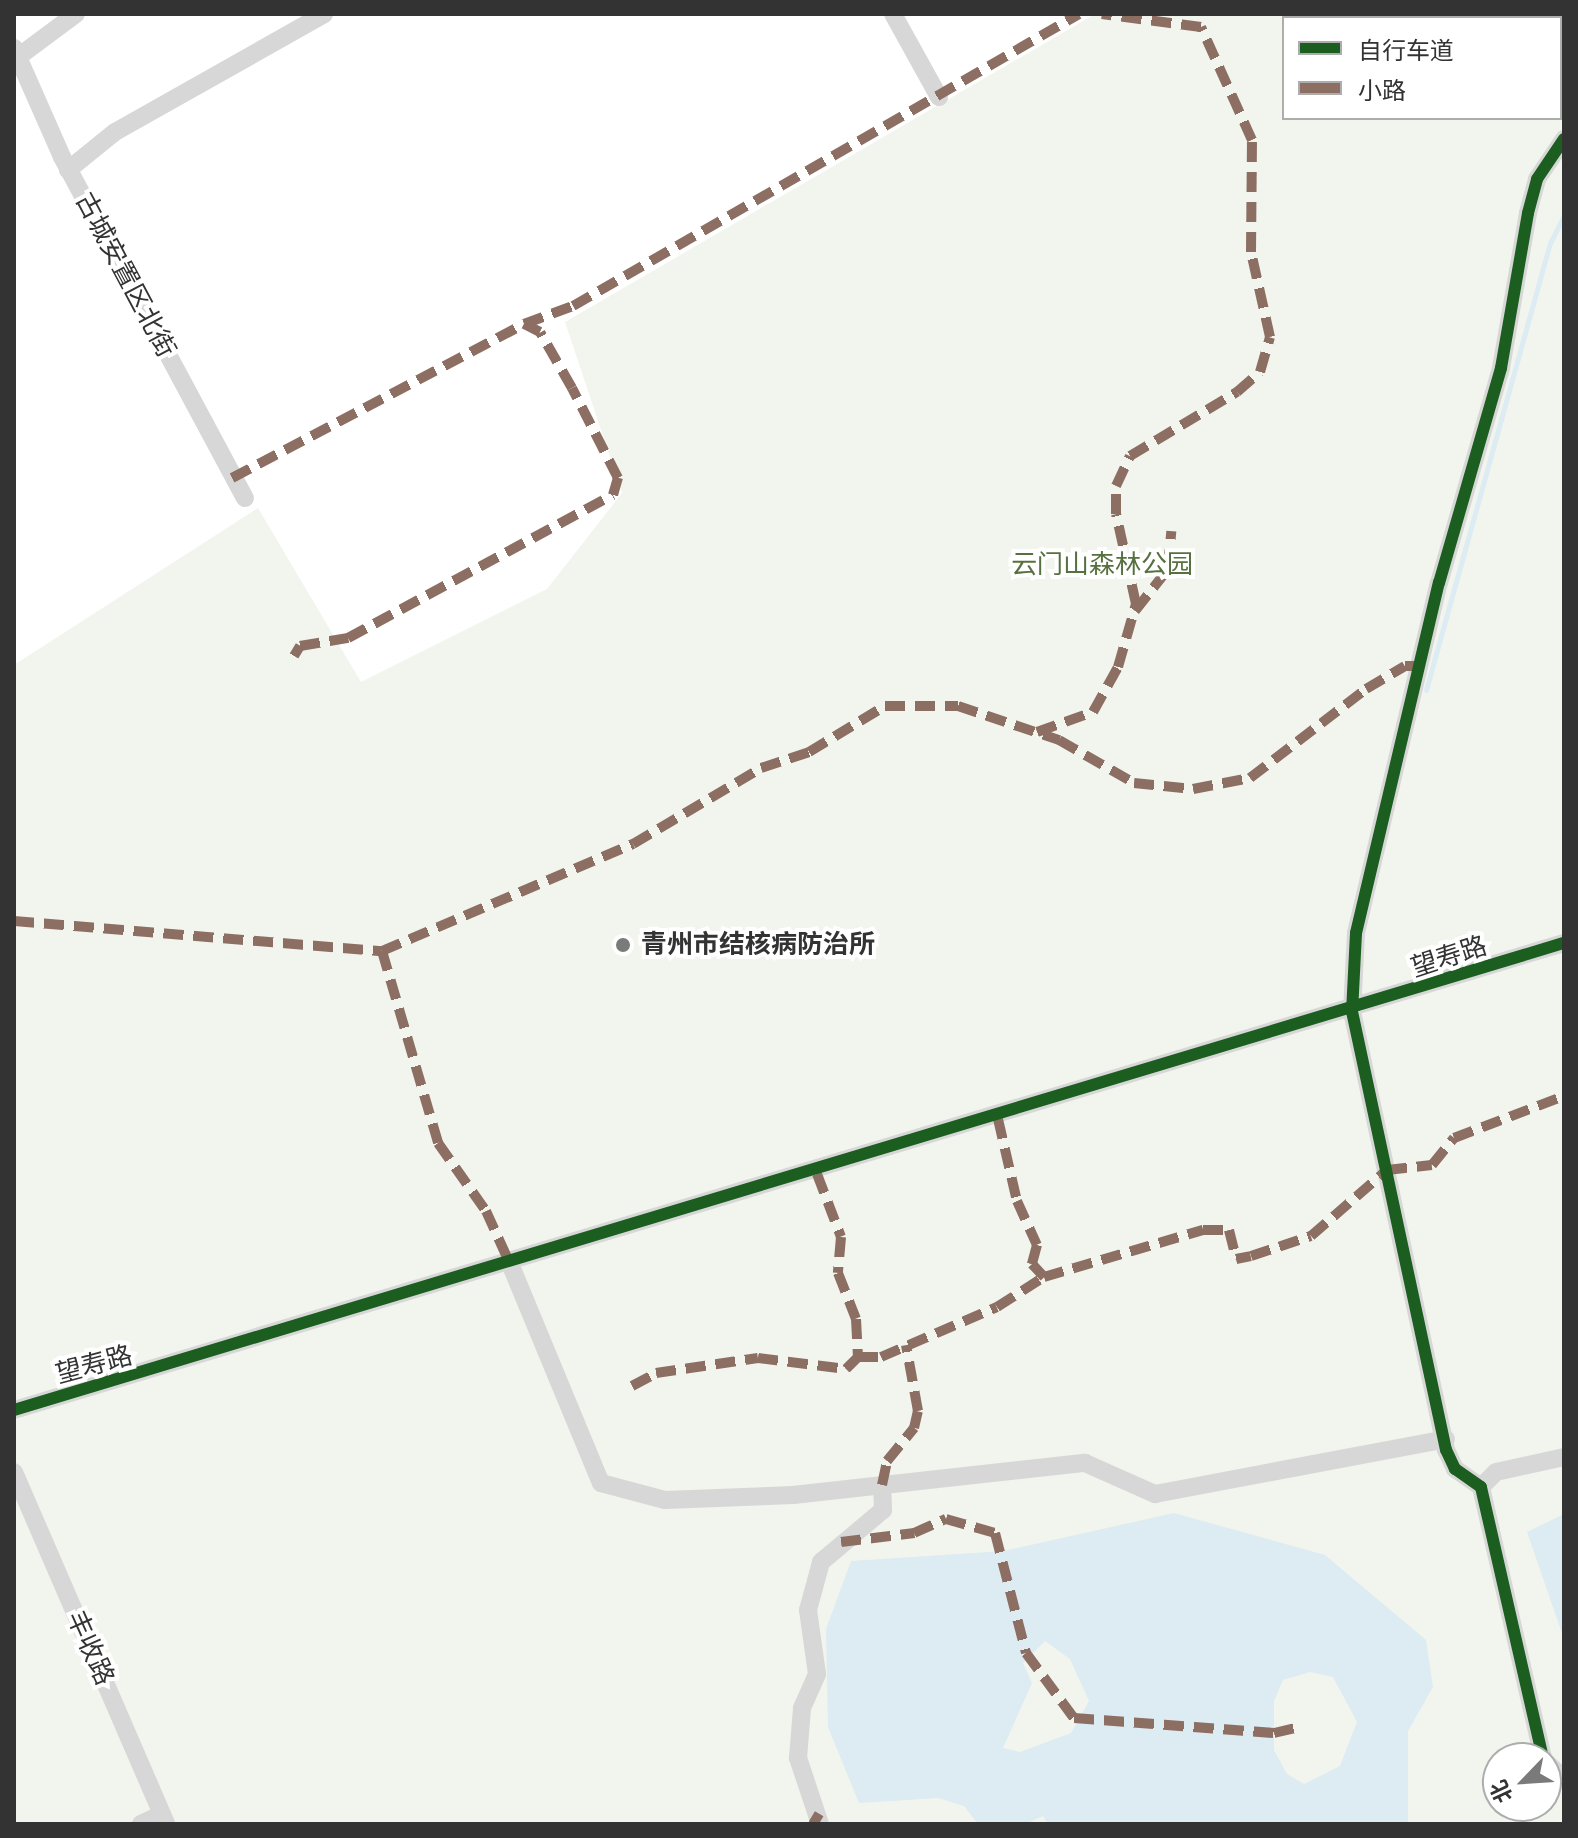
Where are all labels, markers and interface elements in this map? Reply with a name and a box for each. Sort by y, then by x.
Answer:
legend [1282,16,1562,120]
text: 自行车道 [1358,37,1454,64]
text: 小路 [1358,77,1406,104]
street label: 古城安置区北街 [69,187,181,363]
park label: 云门山森林公园 [1011,549,1193,581]
place label: 青州市结核病防治所 [641,929,875,961]
street label: 望寿路 [1407,930,1491,984]
marker: 青州市结核病防治所 [612,934,634,956]
street label: 望寿路 [52,1340,136,1390]
street label: 丰收路 [60,1606,120,1690]
north arrow [1482,1742,1562,1822]
text: 北 [1486,1776,1518,1807]

